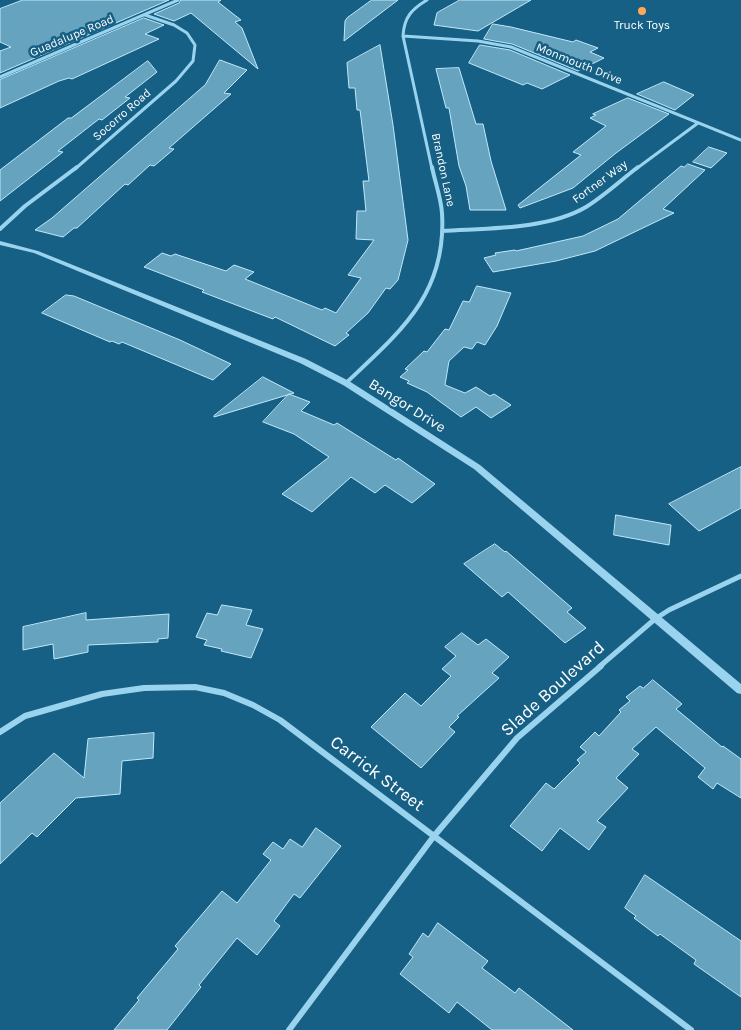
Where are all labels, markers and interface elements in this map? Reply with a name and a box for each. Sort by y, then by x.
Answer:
marker: Truck Toys [636,5,648,17]
street label: Guadalupe Road [28,12,116,60]
place label: Truck Toys [614,19,670,33]
street label: Monmouth Drive [534,40,624,88]
street label: Socorro Road [90,86,154,144]
street label: Brandon Lane [428,132,458,208]
street label: Fortner Way [570,157,630,207]
street label: Bangor Drive [365,375,449,437]
street label: Slade Boulevard [497,637,609,741]
street label: Carrick Street [326,732,428,816]

